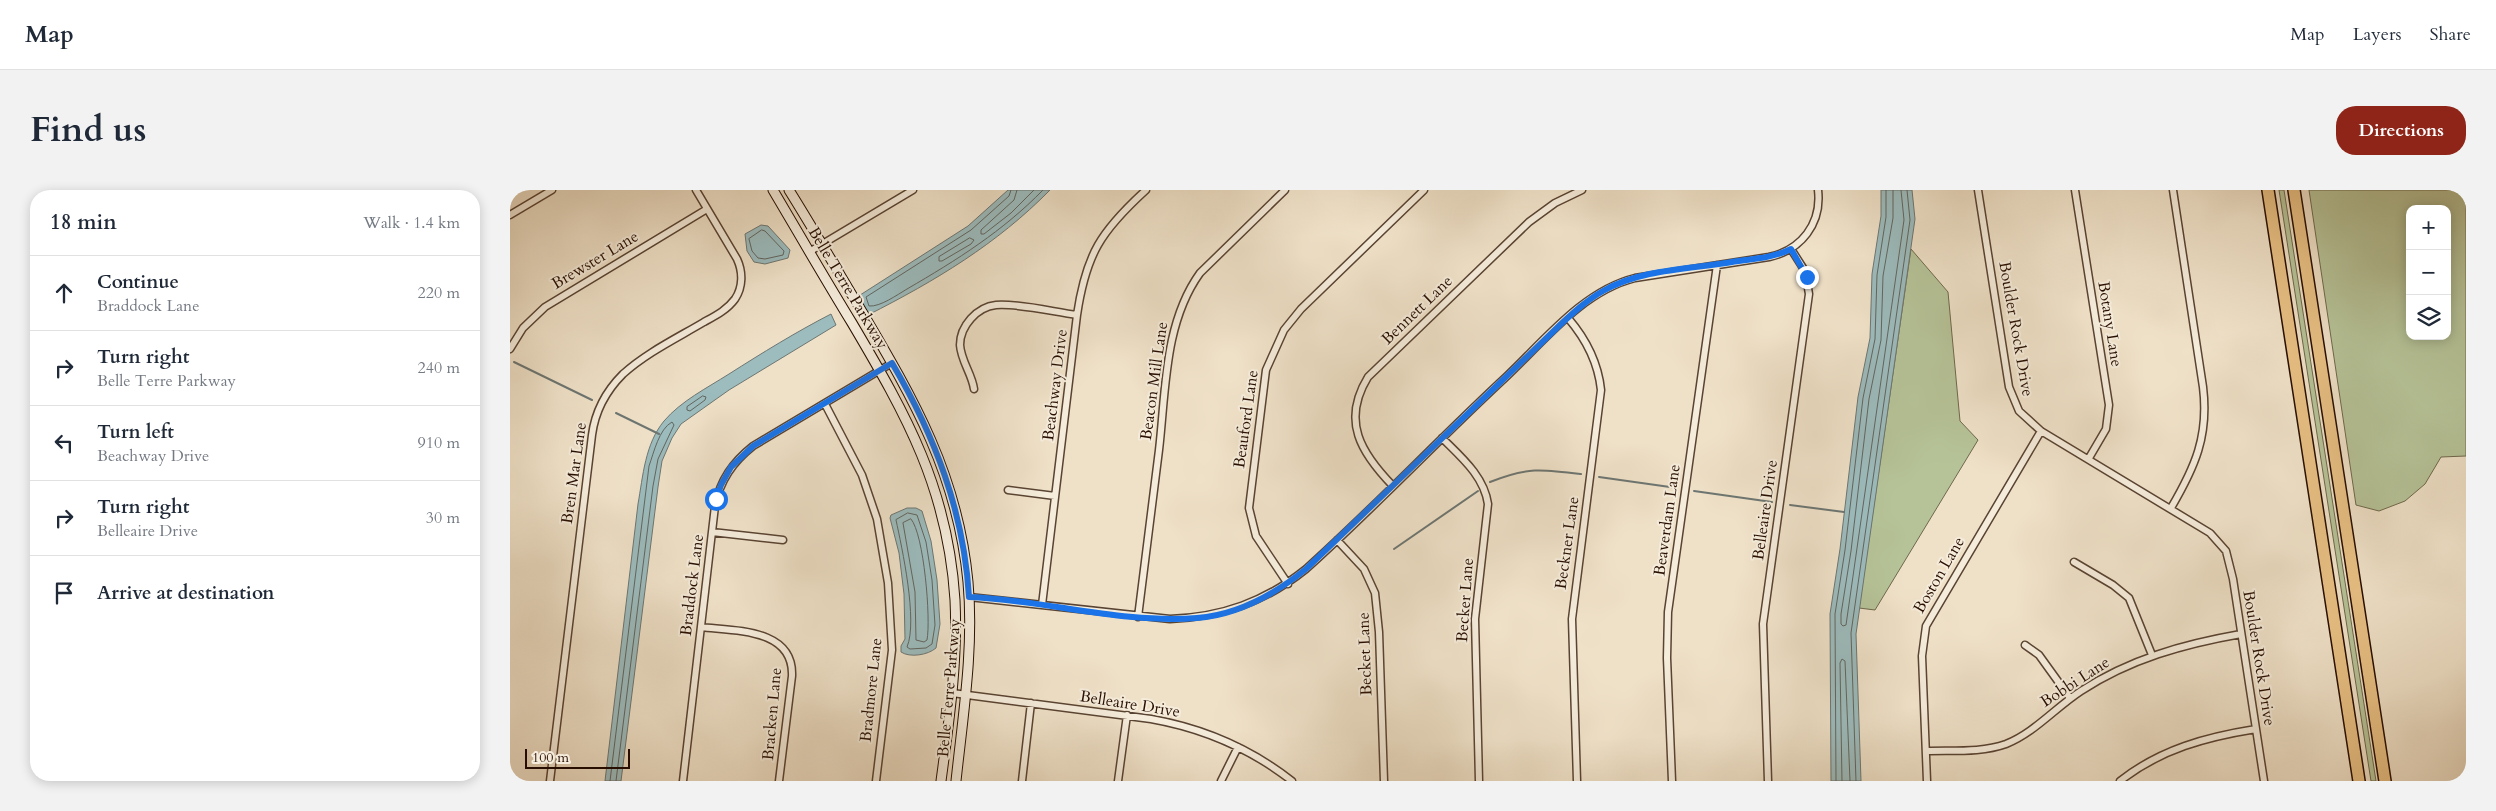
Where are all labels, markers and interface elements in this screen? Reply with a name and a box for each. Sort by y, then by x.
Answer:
text: Map [25,18,74,51]
text: Map [2290,22,2325,47]
text: Layers [2353,22,2402,47]
text: Share [2430,22,2471,47]
text: Find us [30,106,146,154]
button: Directions [2336,106,2466,155]
map controls [2406,205,2451,340]
button: + [2406,205,2451,250]
text: 18 min [50,208,117,237]
text: Walk · 1.4 km [363,212,460,234]
street label: Belle Terre Parkway [803,223,894,354]
street label: Brewster Lane [548,225,642,295]
button: − [2406,250,2451,295]
street label: Boulder Rock Drive [1993,260,2039,398]
route end [1796,266,1819,289]
text: Continue [97,269,179,295]
street label: Bennett Lane [1377,270,1457,350]
icon: ahead [50,279,78,307]
street label: Botany Lane [2092,280,2128,368]
text: 220 m [418,282,460,304]
text: Braddock Lane [97,295,199,317]
button: layers [2406,295,2451,340]
street label: Beacon Mill Lane [1135,320,1173,442]
street label: Beachway Drive [1037,328,1073,442]
text: Turn right [97,344,189,370]
icon: right [50,354,78,382]
text: 240 m [418,357,460,379]
street label: Beauford Lane [1228,368,1264,470]
text: Belle Terre Parkway [97,370,236,392]
text: Turn left [97,419,174,445]
street label: Bren Mar Lane [556,421,592,525]
icon: left [50,429,78,457]
text: 910 m [418,432,460,454]
text: Beachway Drive [97,445,209,467]
street label: Belleaire Drive [1747,458,1783,562]
street label: Beaverdam Lane [1648,463,1686,577]
route start [705,488,728,511]
text: Turn right [97,494,189,520]
street label: Beckner Lane [1550,495,1584,591]
icon: right [50,504,78,532]
text: 30 m [426,507,460,529]
text: Belleaire Drive [97,520,198,542]
street label: Braddock Lane [675,533,709,637]
street label: Boston Lane [1908,533,1970,617]
street label: Becker Lane [1451,557,1479,643]
icon: arrive [50,579,78,607]
text: Arrive at destination [97,580,274,606]
street label: Boulder Rock Drive [2237,589,2281,727]
street label: Becket Lane [1353,612,1377,696]
street label: Belle Terre Parkway [932,617,966,758]
street label: Bradmore Lane [855,637,887,743]
street label: Bobbi Lane [2036,651,2114,713]
street label: Bracken Lane [757,667,787,761]
street label: Belleaire Drive [1078,685,1182,723]
scale bar [525,746,630,769]
text: 100 m [532,748,569,767]

